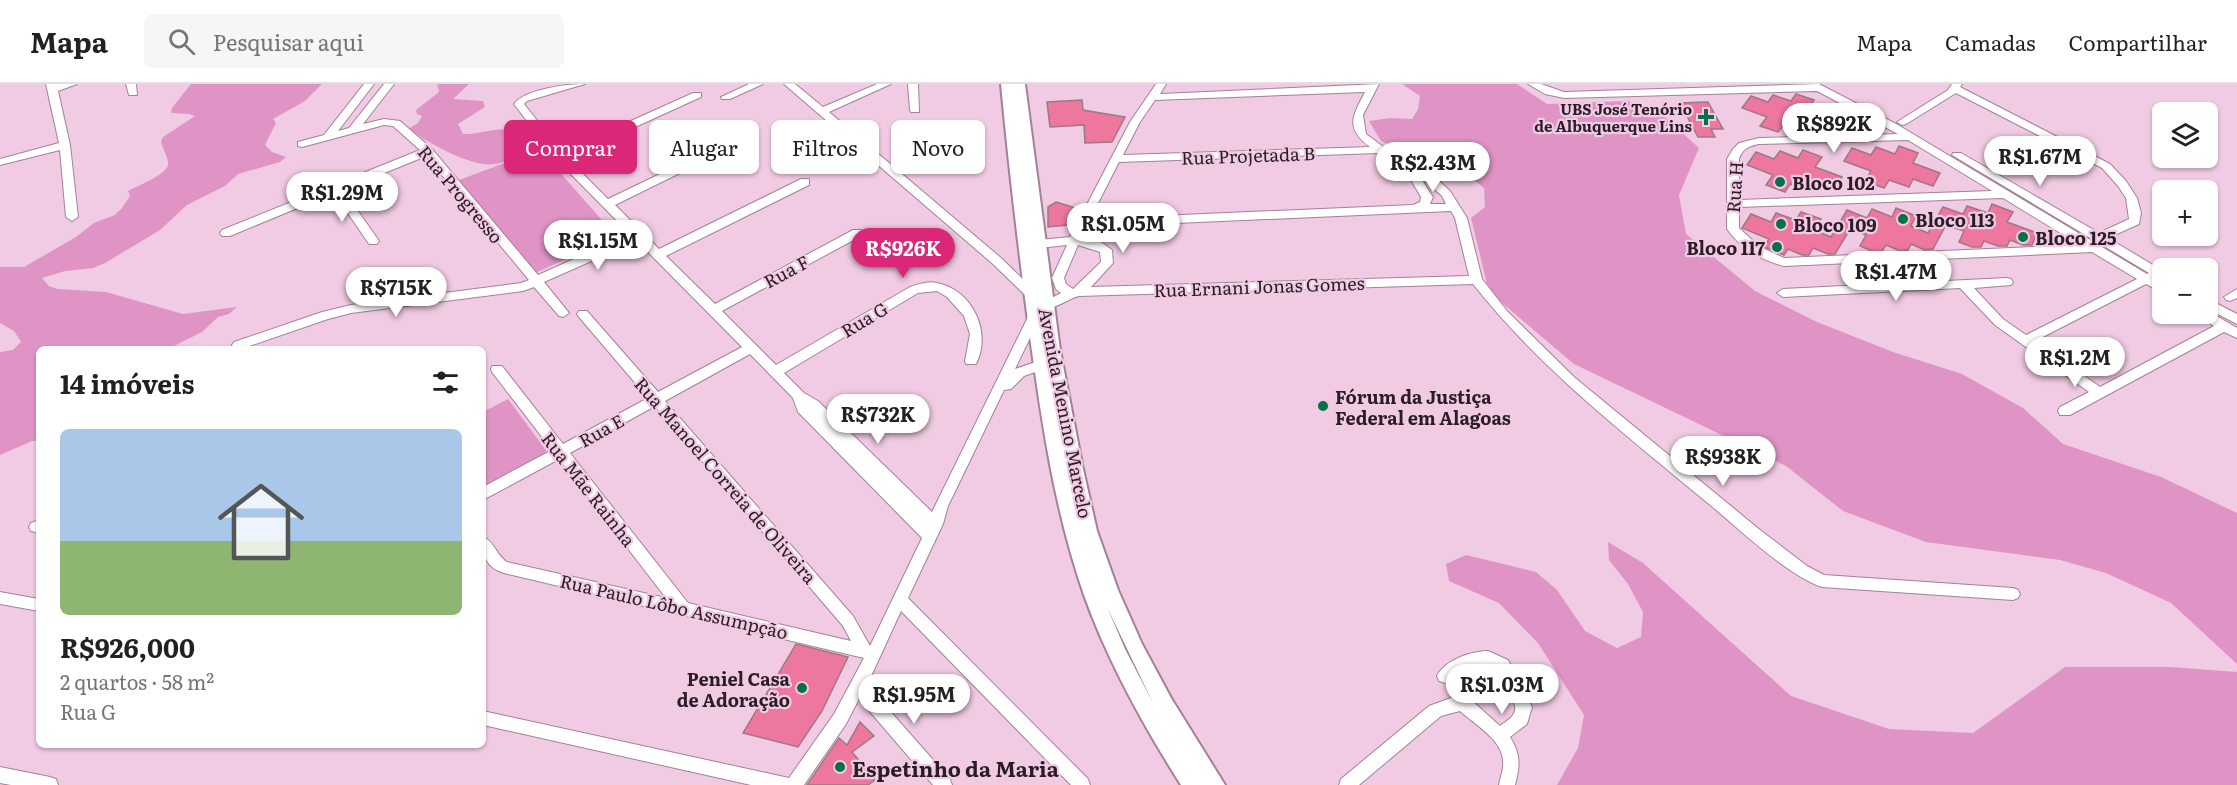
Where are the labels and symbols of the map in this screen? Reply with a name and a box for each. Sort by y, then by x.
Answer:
place label: UBS José Tenório de Albuquerque Lins [1534,97,1693,137]
pin: R$892K [1785,103,1883,154]
marker: UBS José Tenório de Albuquerque Lins [1697,108,1715,126]
pin: R$1.67M [1985,136,2095,187]
street label: Rua Progresso [412,139,510,249]
street label: Rua Projetada B [1180,139,1316,171]
pin: R$2.43M [1378,142,1488,193]
street label: Rua H [1719,160,1749,214]
place label: Bloco 102 [1792,169,1875,196]
pin: R$1.29M [287,172,397,223]
marker: Bloco 102 [1773,175,1787,189]
pin: R$1.05M [1068,203,1178,254]
place label: Bloco 113 [1915,206,1995,233]
place label: Bloco 109 [1793,211,1877,238]
marker: Bloco 113 [1896,212,1910,226]
marker: Bloco 109 [1774,217,1788,231]
pin: R$1.15M [543,220,653,271]
place label: Bloco 125 [2035,224,2117,251]
pin: R$926K [854,228,952,279]
marker: Bloco 125 [2016,230,2030,244]
place label: Bloco 117 [1686,234,1765,261]
marker: Bloco 117 [1770,240,1784,254]
street label: Rua F [758,248,814,294]
pin: R$1.47M [1841,251,1951,302]
pin: R$715K [347,267,445,318]
street label: Rua Ernani Jonas Gomes [1153,269,1365,303]
street label: Rua G [835,294,893,344]
street label: Avenida Menino Marcelo [1032,305,1100,521]
pin: R$1.2M [2026,337,2124,388]
street label: Rua Manoel Correia de Oliveira [628,371,824,590]
place label: Fórum da Justiça Federal em Alagoas [1335,383,1511,431]
pin: R$732K [829,394,927,445]
marker: Fórum da Justiça Federal em Alagoas [1316,399,1330,413]
street label: Rua E [573,406,629,454]
street label: Rua Mãe Rainha [536,426,643,552]
pin: R$938K [1674,436,1772,487]
street label: Rua Paulo Lôbo Assumpção [557,567,791,645]
pin: R$1.03M [1447,664,1557,715]
place label: Peniel Casa de Adoração [677,665,791,713]
pin: R$1.95M [859,674,969,725]
marker: Peniel Casa de Adoração [795,681,809,695]
place label: Espetinho da Maria [852,752,1060,783]
marker: Espetinho da Maria [833,760,847,774]

